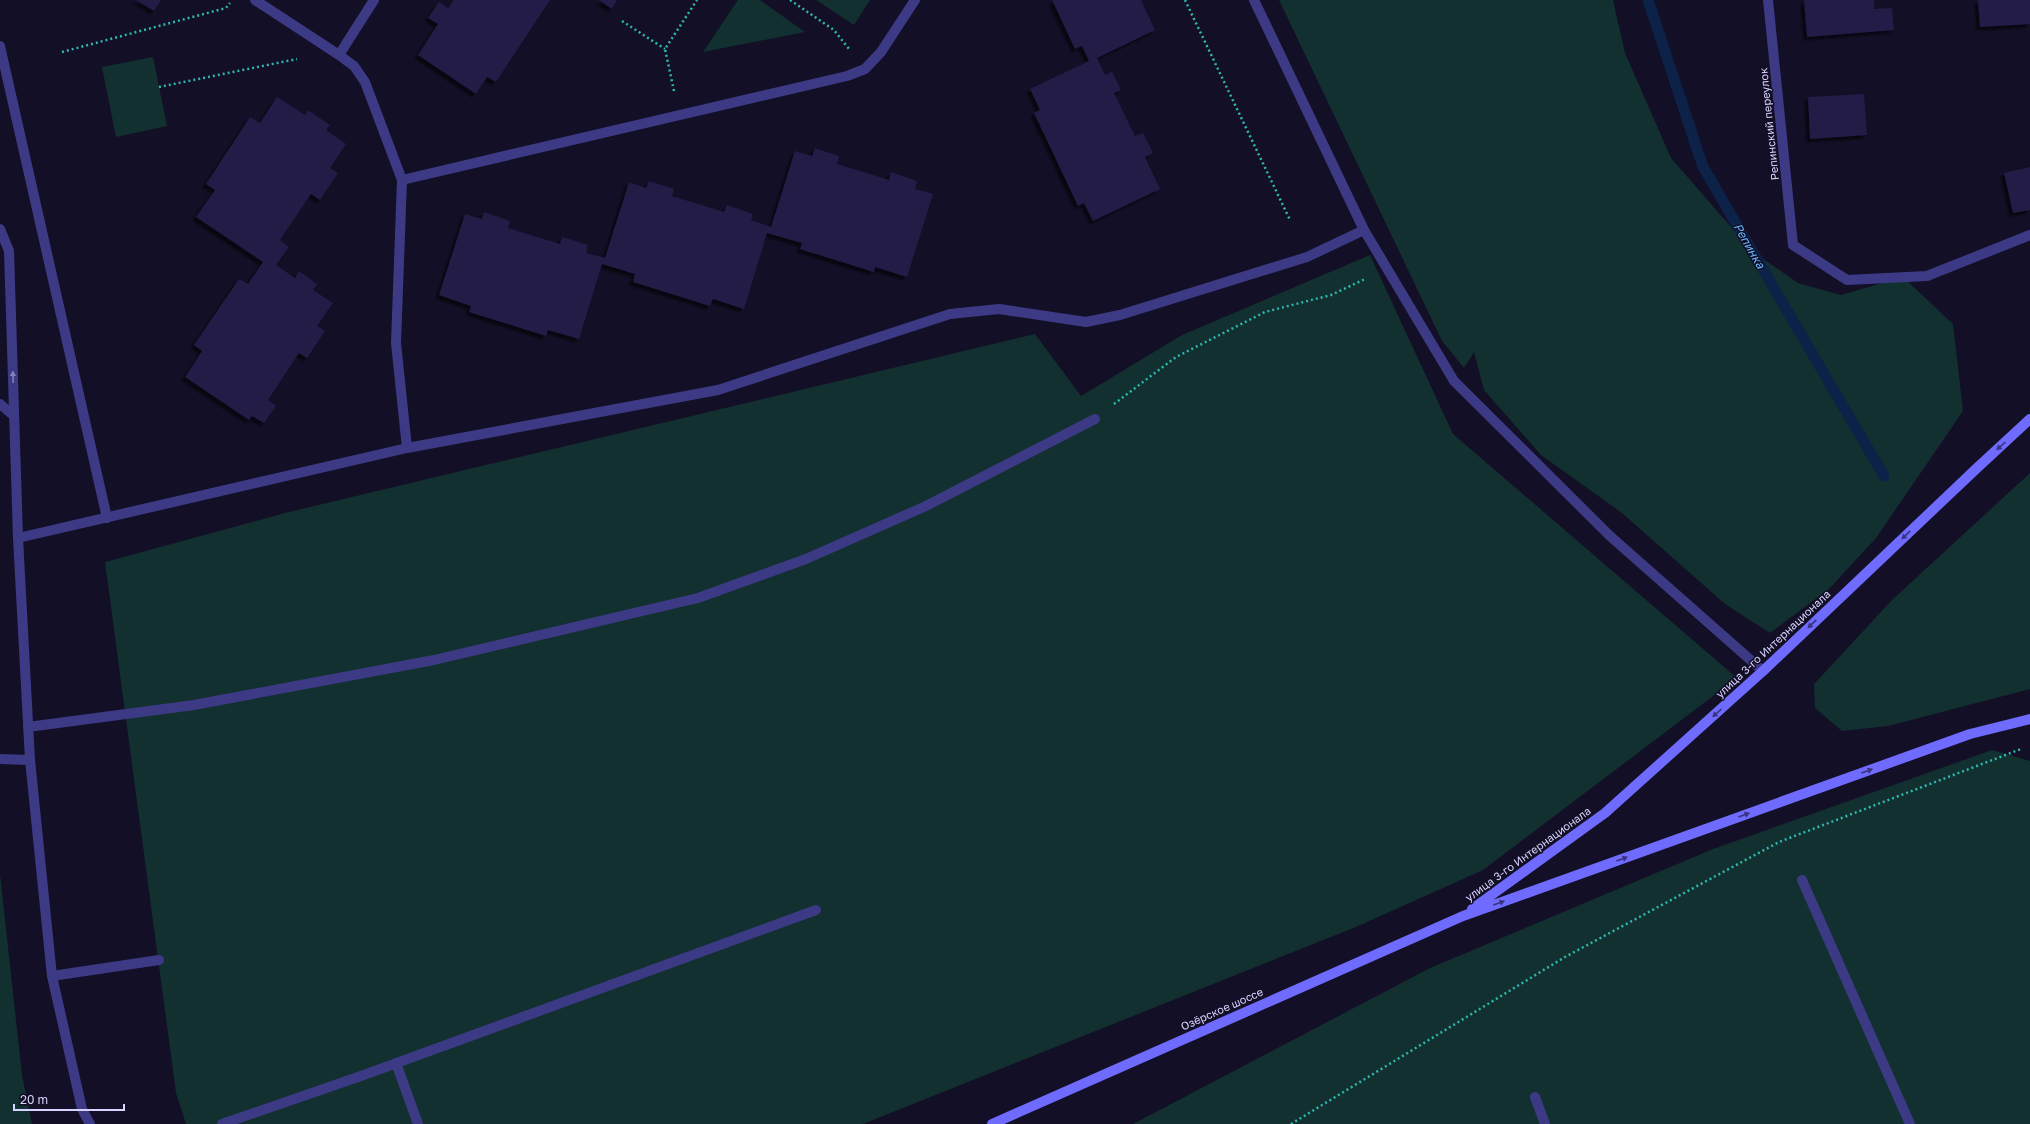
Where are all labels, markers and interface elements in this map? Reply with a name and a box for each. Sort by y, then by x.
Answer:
street label: Репинский переулок [1756,66,1781,181]
water label: Репинка [1730,220,1769,272]
one-way arrow [10,370,16,383]
one-way arrow [1996,441,2006,450]
one-way arrow [1901,530,1911,539]
street label: улица 3-го Интернационала [1713,587,1833,700]
one-way arrow [1807,620,1817,629]
one-way arrow [1712,708,1722,717]
one-way arrow [1861,768,1873,774]
street label: улица 3-го Интернационала [1462,804,1593,904]
one-way arrow [1739,812,1751,818]
one-way arrow [1616,856,1628,862]
one-way arrow [1494,899,1506,905]
street label: Озёрское шоссе [1179,985,1265,1033]
scale bar [14,1086,124,1112]
text: 20 m [20,1092,48,1107]

